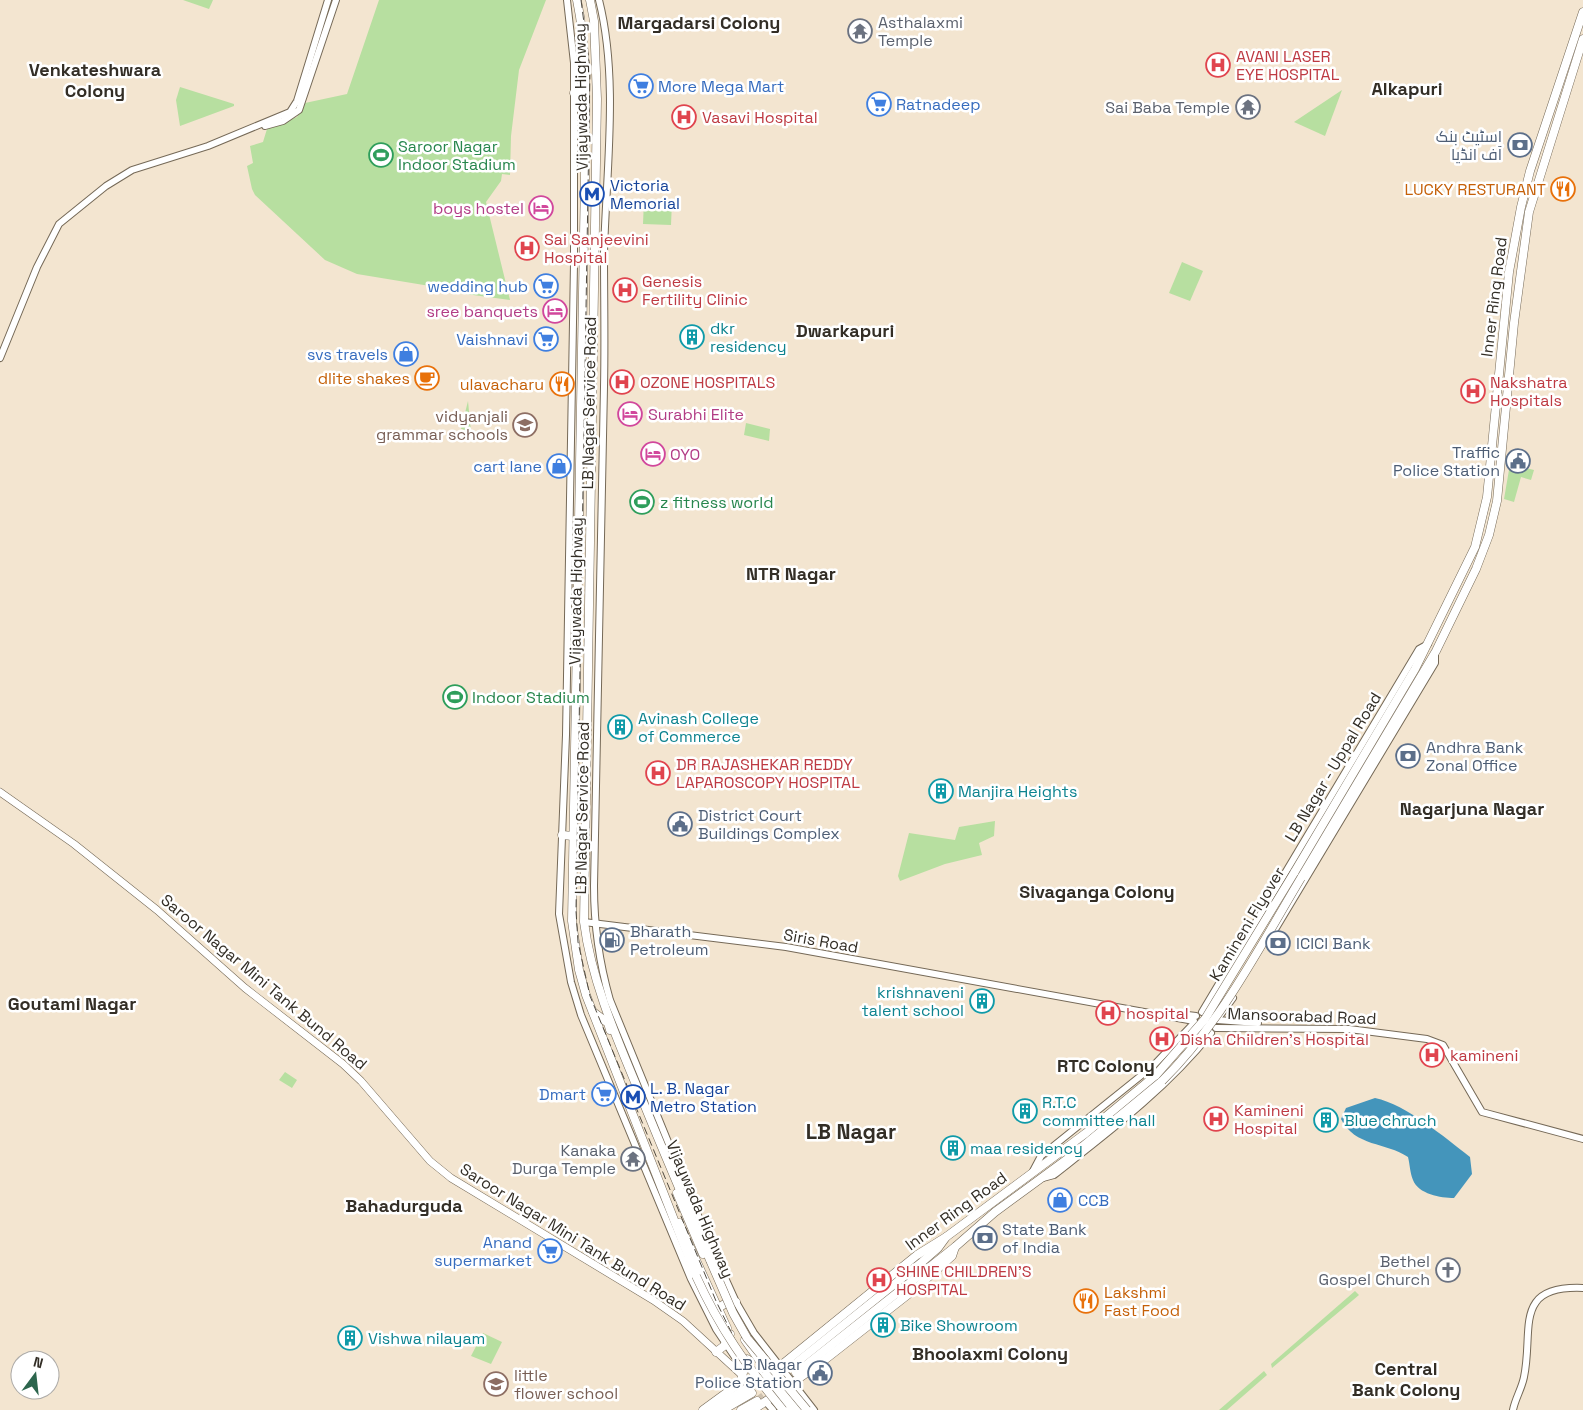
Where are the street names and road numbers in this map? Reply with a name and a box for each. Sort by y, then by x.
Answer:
street label: Vijaywada Highway [569,23,593,171]
street label: Inner Ring Road [1476,236,1512,358]
street label: LB Nagar Service Road [577,316,601,490]
street label: Vijaywada Highway [564,517,588,665]
street label: LB Nagar - Uppal Road [1280,688,1386,846]
street label: LB Nagar Service Road [570,721,594,895]
street label: Kamineni Flyover [1205,863,1289,985]
street label: Saroor Nagar Mini Tank Bund Road [157,890,371,1074]
street label: Siris Road [782,924,860,958]
street label: Mansoorabad Road [1227,1003,1377,1029]
street label: Vijaywada Highway [661,1137,739,1281]
street label: Saroor Nagar Mini Tank Bund Road [456,1158,690,1316]
street label: Inner Ring Road [901,1167,1011,1255]

